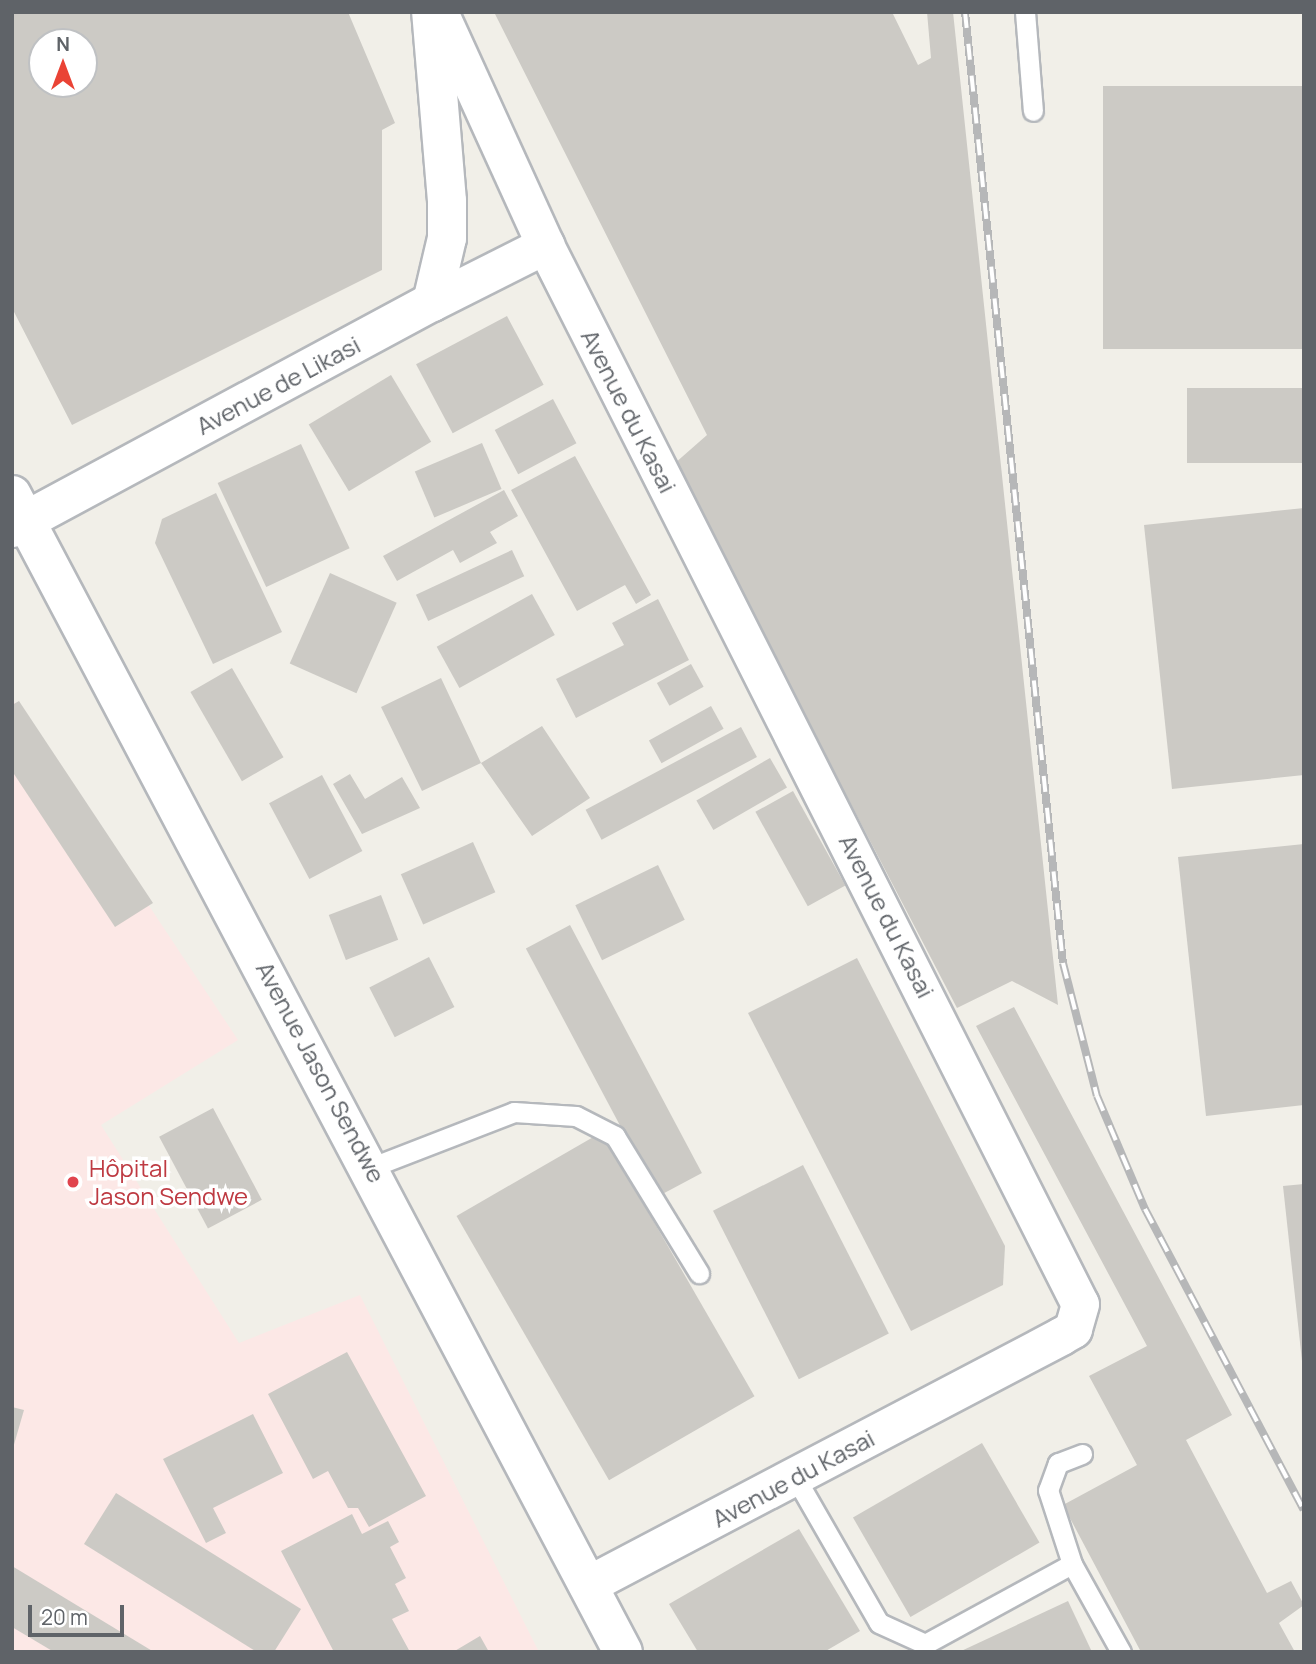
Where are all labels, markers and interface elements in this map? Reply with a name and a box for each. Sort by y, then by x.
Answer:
north arrow [28,28,98,98]
text: N [56,31,70,57]
street label: Avenue du Kasai [575,325,683,497]
street label: Avenue de Likasi [191,330,365,440]
street label: Avenue du Kasai [833,830,941,1002]
street label: Avenue Jason Sendwe [251,957,391,1187]
place label: Hôpital Jason Sendwe [89,1154,248,1210]
marker: Hôpital Jason Sendwe [63,1172,83,1192]
street label: Avenue du Kasai [707,1423,879,1533]
scale bar [32,1590,128,1634]
text: 20 m [41,1603,88,1631]

